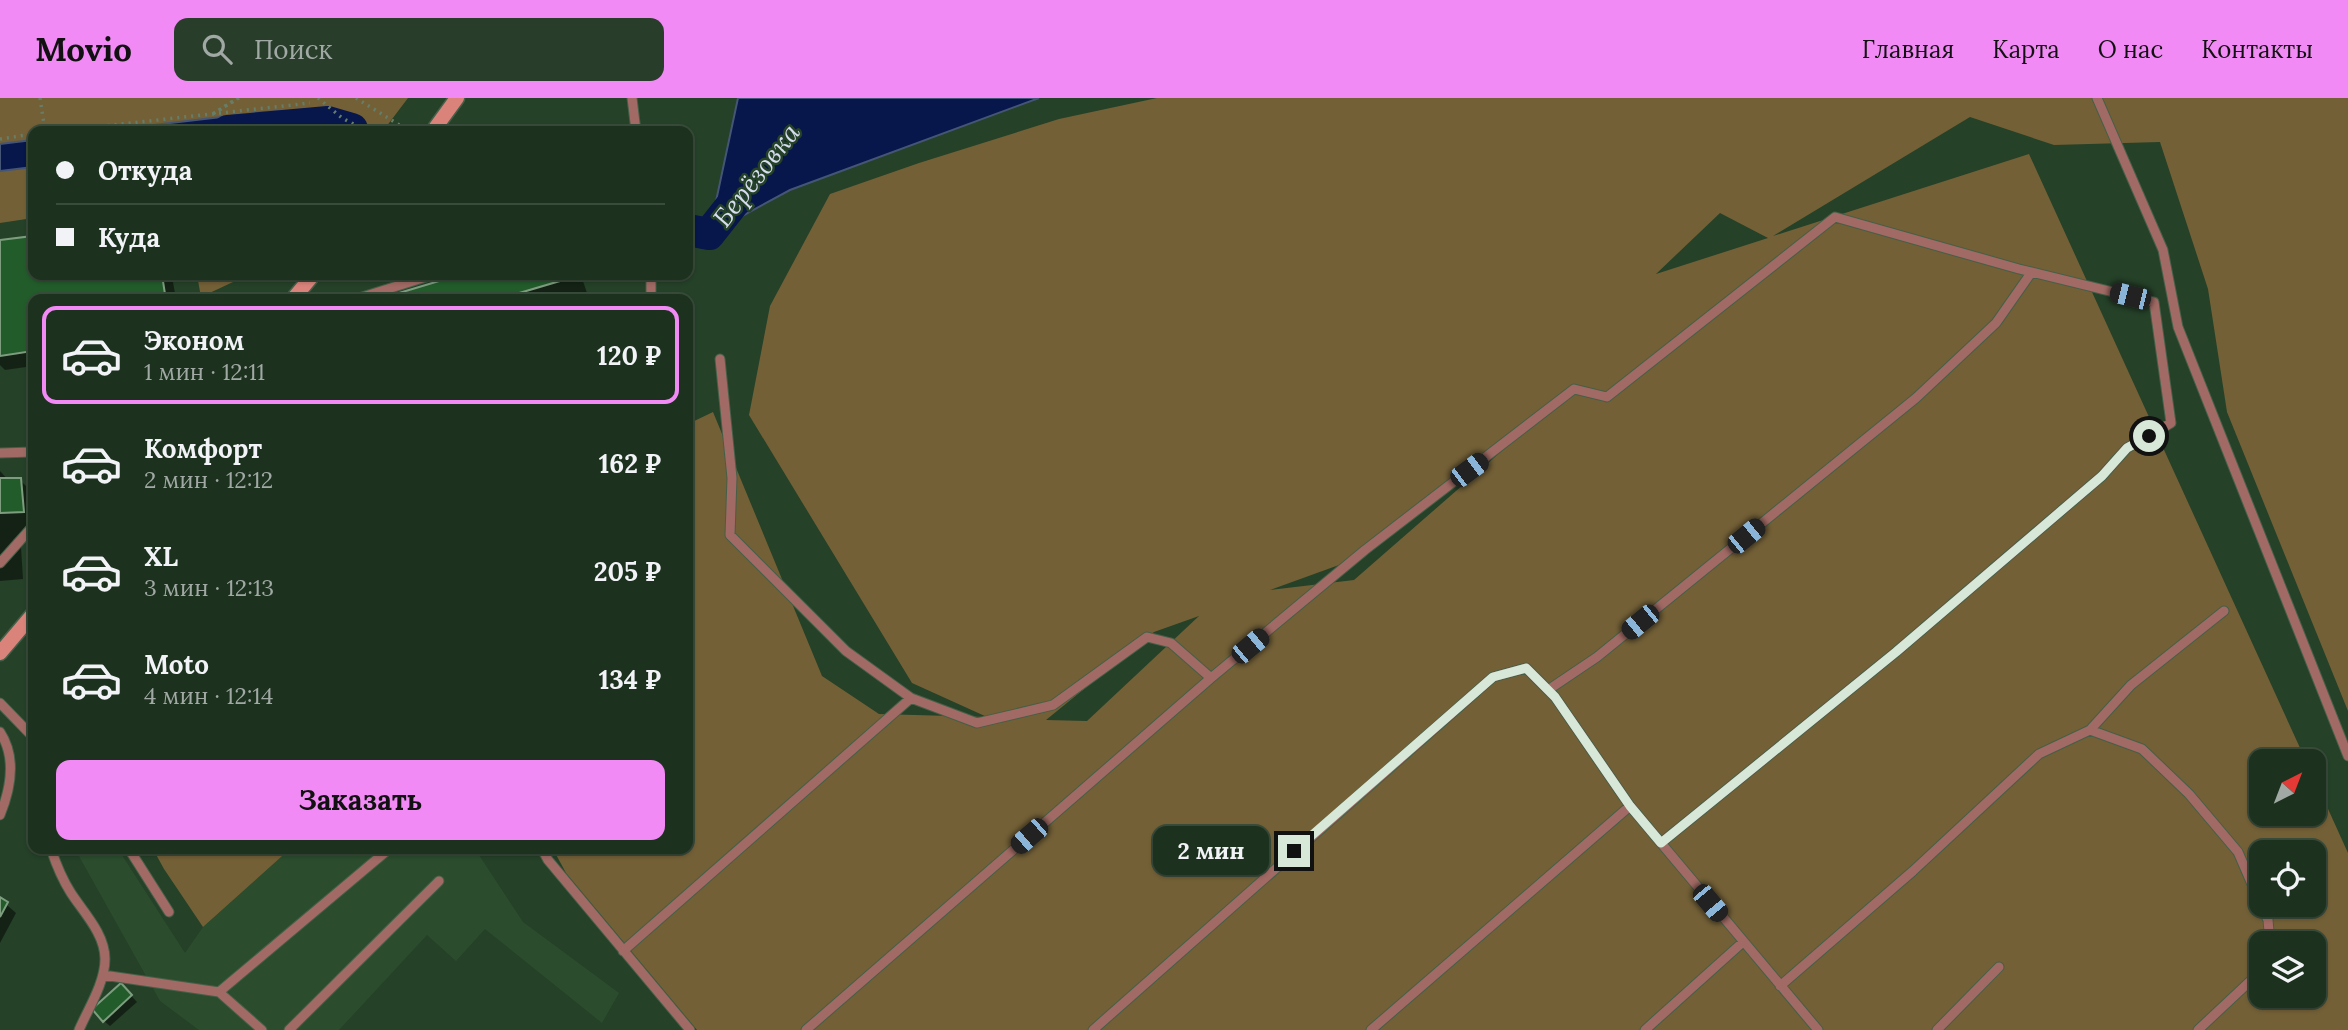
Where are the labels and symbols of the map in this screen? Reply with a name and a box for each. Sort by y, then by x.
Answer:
water label: Берёзовка [705,116,807,233]
car [2108,281,2153,311]
route start [2133,420,2165,452]
car [1446,449,1493,491]
car [1724,515,1769,557]
car [1618,601,1663,643]
car [1228,624,1273,668]
north arrow [2249,749,2326,826]
car [1007,814,1052,858]
callout: 2 мин [1154,826,1270,876]
route end [1278,835,1310,867]
car [1689,880,1732,926]

